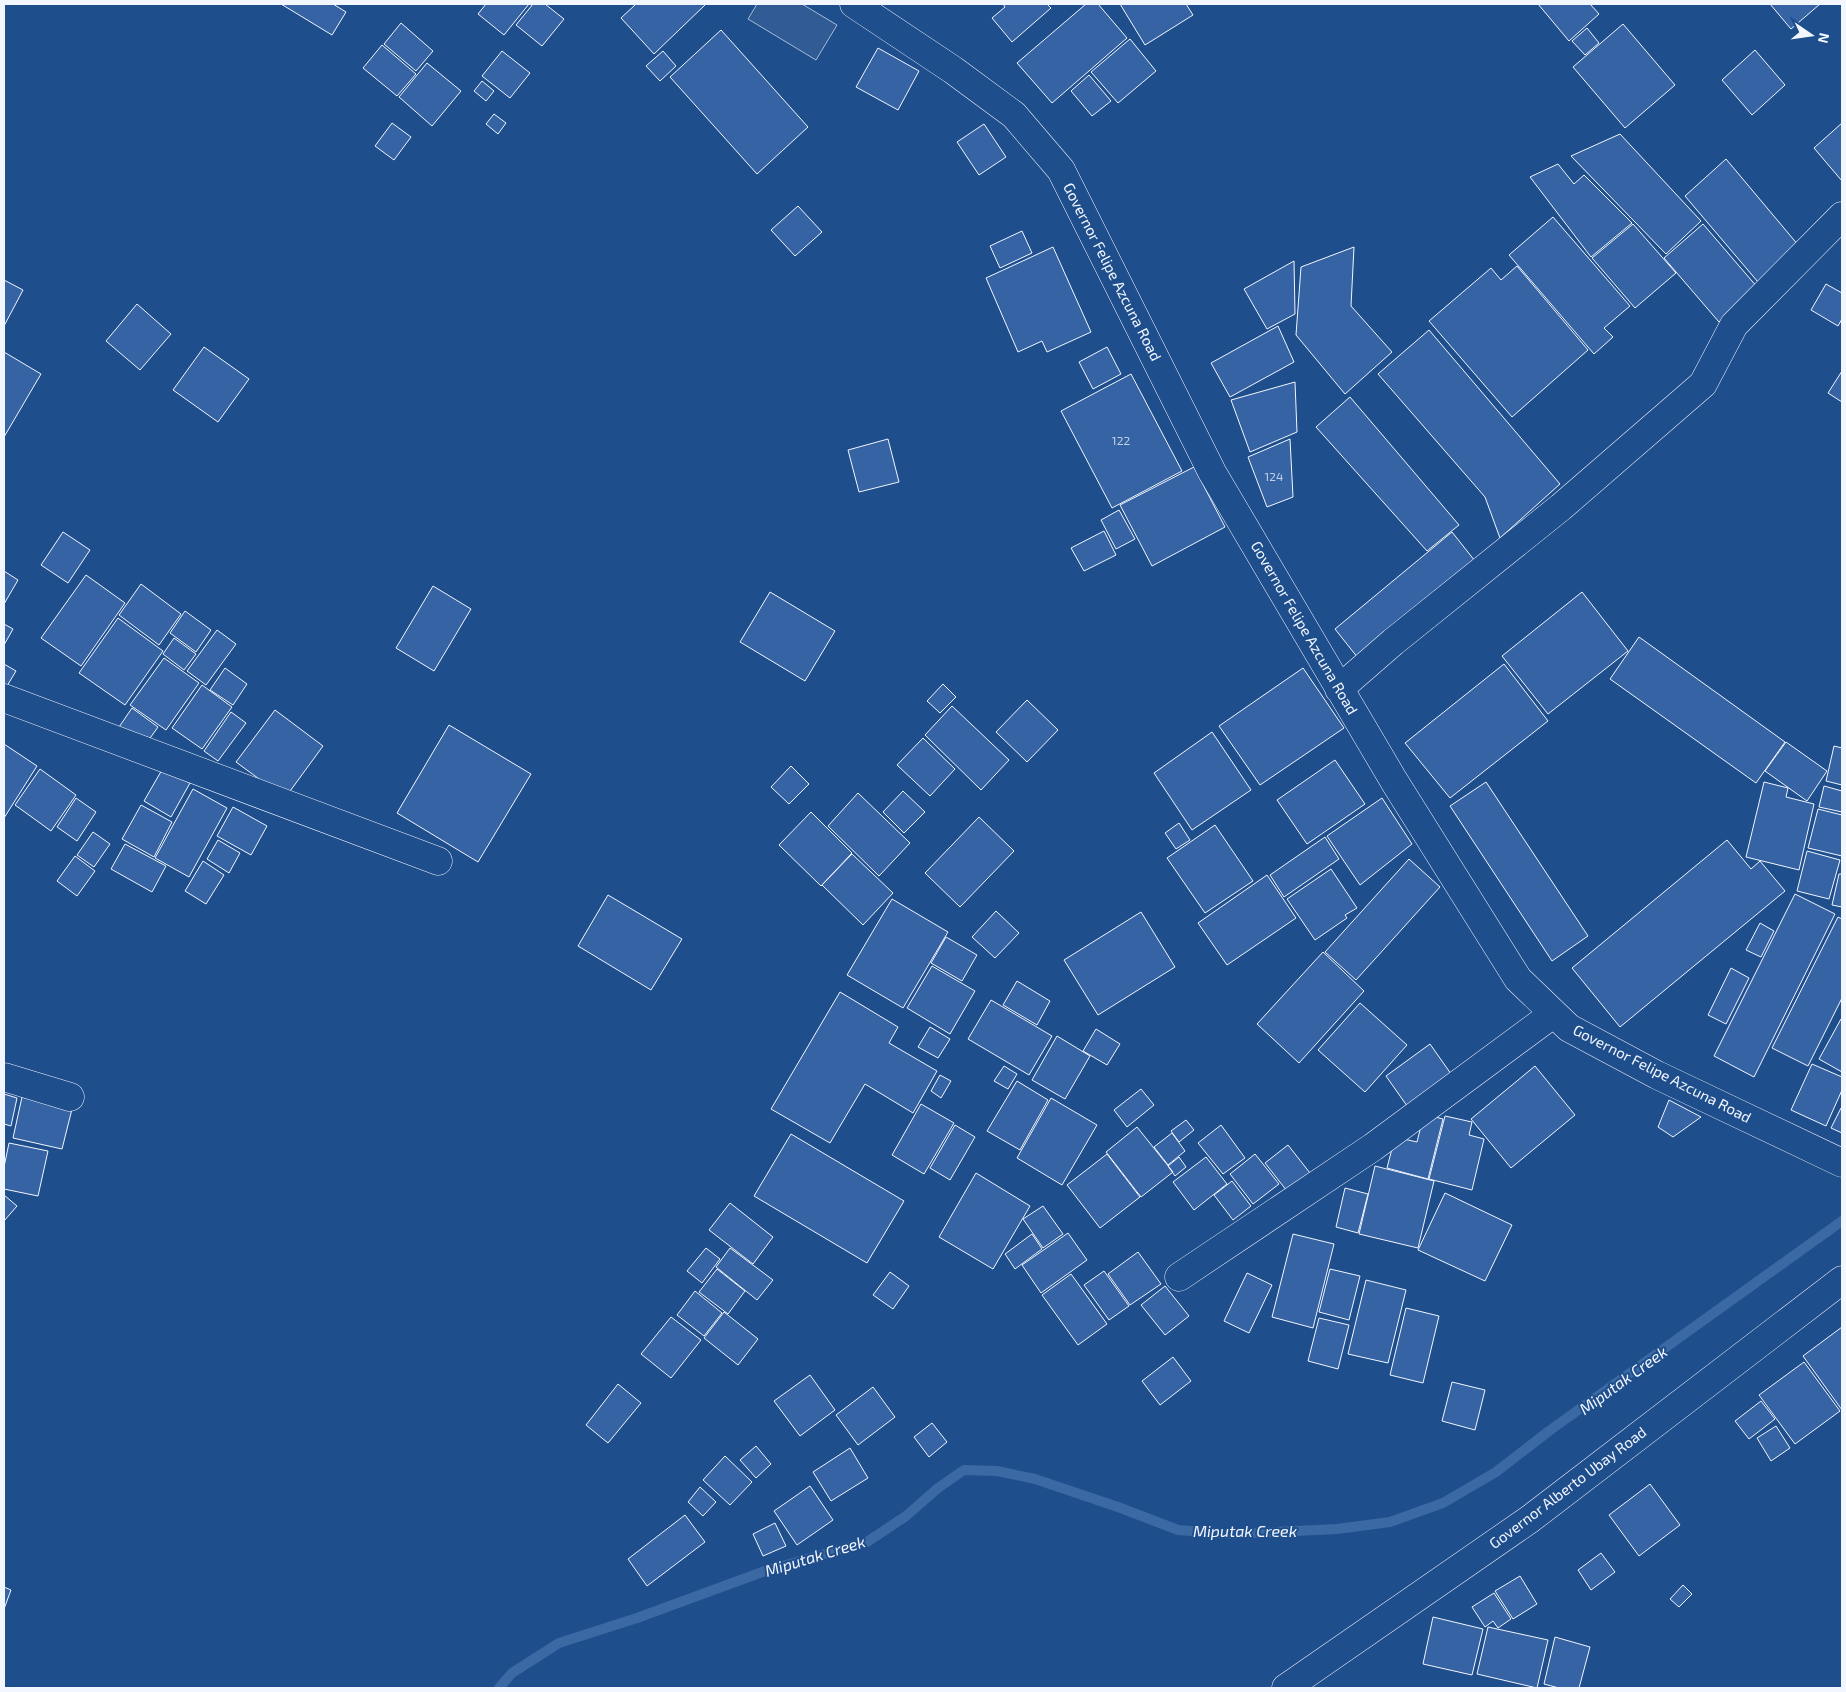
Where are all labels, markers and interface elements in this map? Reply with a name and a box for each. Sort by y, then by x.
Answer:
north arrow [1786,10,1836,60]
text: N [1815,31,1834,45]
street label: Governor Felipe Azcuna Road [1060,179,1166,364]
house number: 122 [1112,433,1130,447]
house number: 124 [1265,469,1283,483]
street label: Governor Felipe Azcuna Road [1248,537,1362,718]
street label: Governor Felipe Azcuna Road [1570,1020,1755,1126]
water label: Miputak Creek [1575,1341,1670,1418]
street label: Governor Alberto Ubay Road [1485,1422,1649,1552]
water label: Miputak Creek [1193,1521,1297,1540]
water label: Miputak Creek [762,1531,867,1580]

